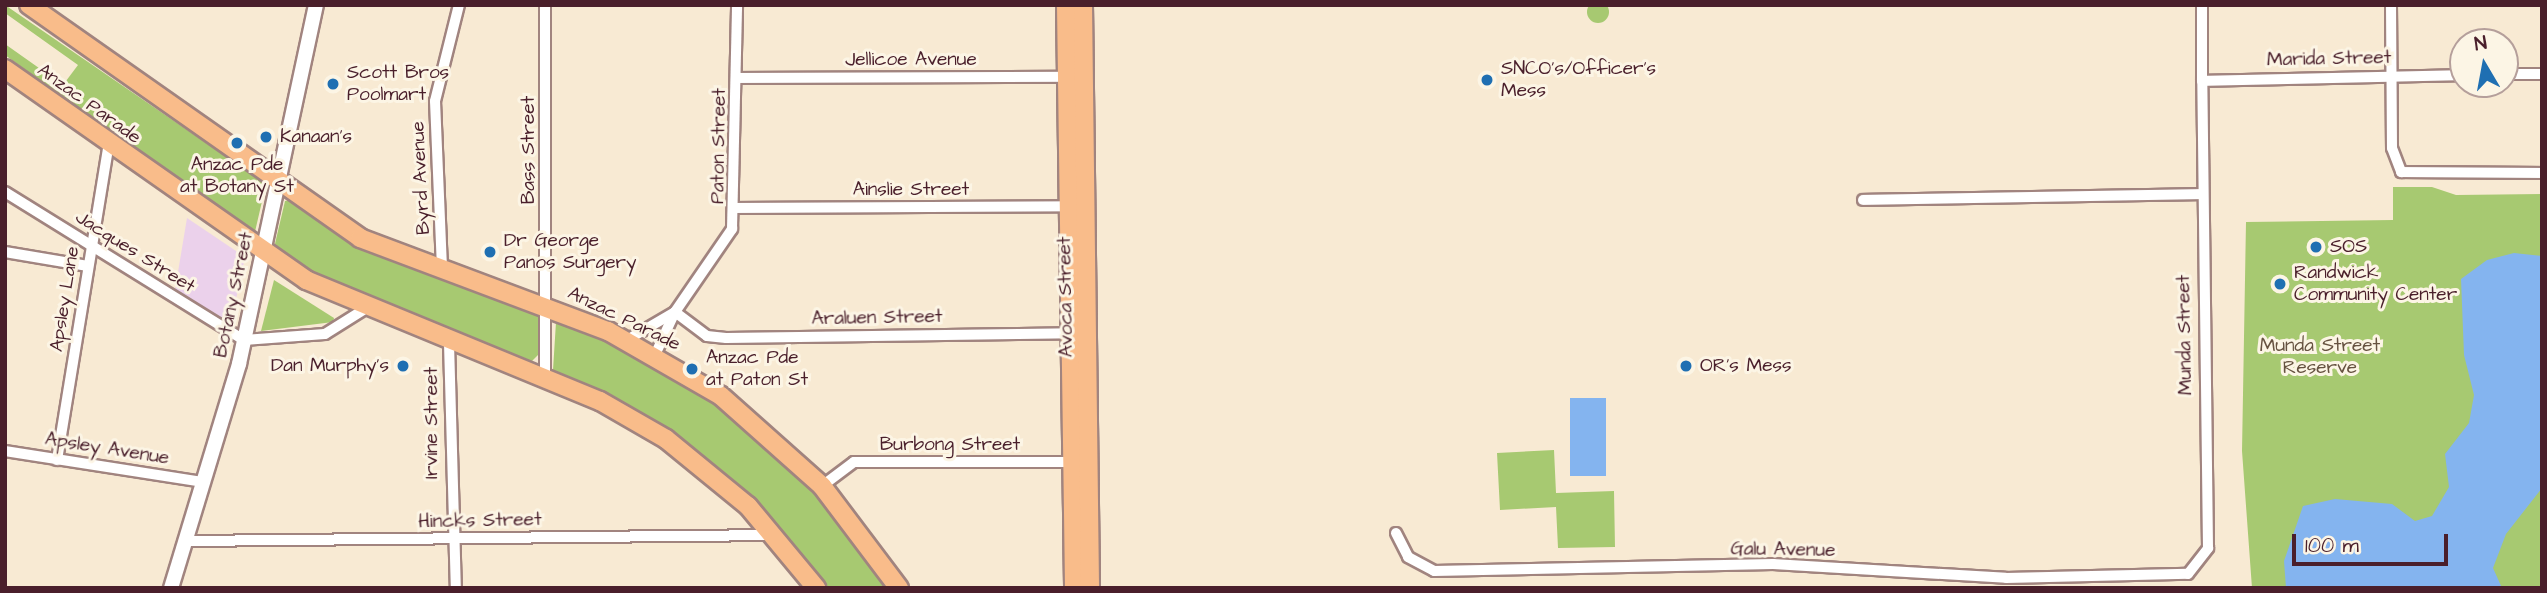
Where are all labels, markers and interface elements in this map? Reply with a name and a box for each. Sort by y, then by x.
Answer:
north arrow [2449,28,2519,98]
text: N [2472,29,2489,58]
street label: Marida Street [2267,47,2391,71]
street label: Jellicoe Avenue [845,49,977,71]
place label: SNCO's/Officer's Mess [1501,58,1656,102]
street label: Anzac Parade [33,59,145,149]
place label: Scott Bros Poolmart [347,62,449,106]
marker: SNCO's/Officer's Mess [1479,72,1495,88]
marker: Scott Bros Poolmart [325,76,341,92]
street label: Paton Street [707,88,731,204]
street label: Bass Street [518,96,540,204]
street label: Byrd Avenue [407,121,435,235]
place label: Kanaan's [280,126,352,148]
marker: Kanaan's [258,129,274,145]
marker: Anzac Pde at Botany St [229,135,245,151]
place label: Anzac Pde at Botany St [180,154,294,198]
street label: Ainslie Street [853,179,969,201]
street label: Jacques Street [71,206,199,298]
street label: Botany Street [210,230,258,360]
place label: Dr George Panos Surgery [504,230,636,274]
street label: Avoca Street [1054,236,1078,358]
place label: SOS [2330,236,2367,258]
marker: SOS [2308,239,2324,255]
marker: Dr George Panos Surgery [482,244,498,260]
street label: Apsley Lane [45,245,85,353]
place label: Randwick Community Center [2294,262,2457,306]
street label: Munda Street [2173,275,2197,395]
marker: Randwick Community Center [2272,276,2288,292]
street label: Anzac Parade [564,282,684,356]
street label: Araluen Street [811,305,943,331]
park label: Munda Street Reserve [2260,335,2380,379]
place label: Anzac Pde at Paton St [706,347,808,391]
place label: Dan Murphy's [271,355,389,377]
place label: OR's Mess [1700,355,1792,377]
marker: Dan Murphy's [395,358,411,374]
marker: OR's Mess [1678,358,1694,374]
marker: Anzac Pde at Paton St [684,361,700,377]
street label: Irvine Street [421,367,443,479]
street label: Apsley Avenue [43,428,171,470]
street label: Burbong Street [880,434,1020,456]
street label: Hincks Street [418,509,542,533]
scale bar [2295,520,2451,564]
text: 100 m [2305,531,2359,560]
street label: Galu Avenue [1730,538,1836,562]

